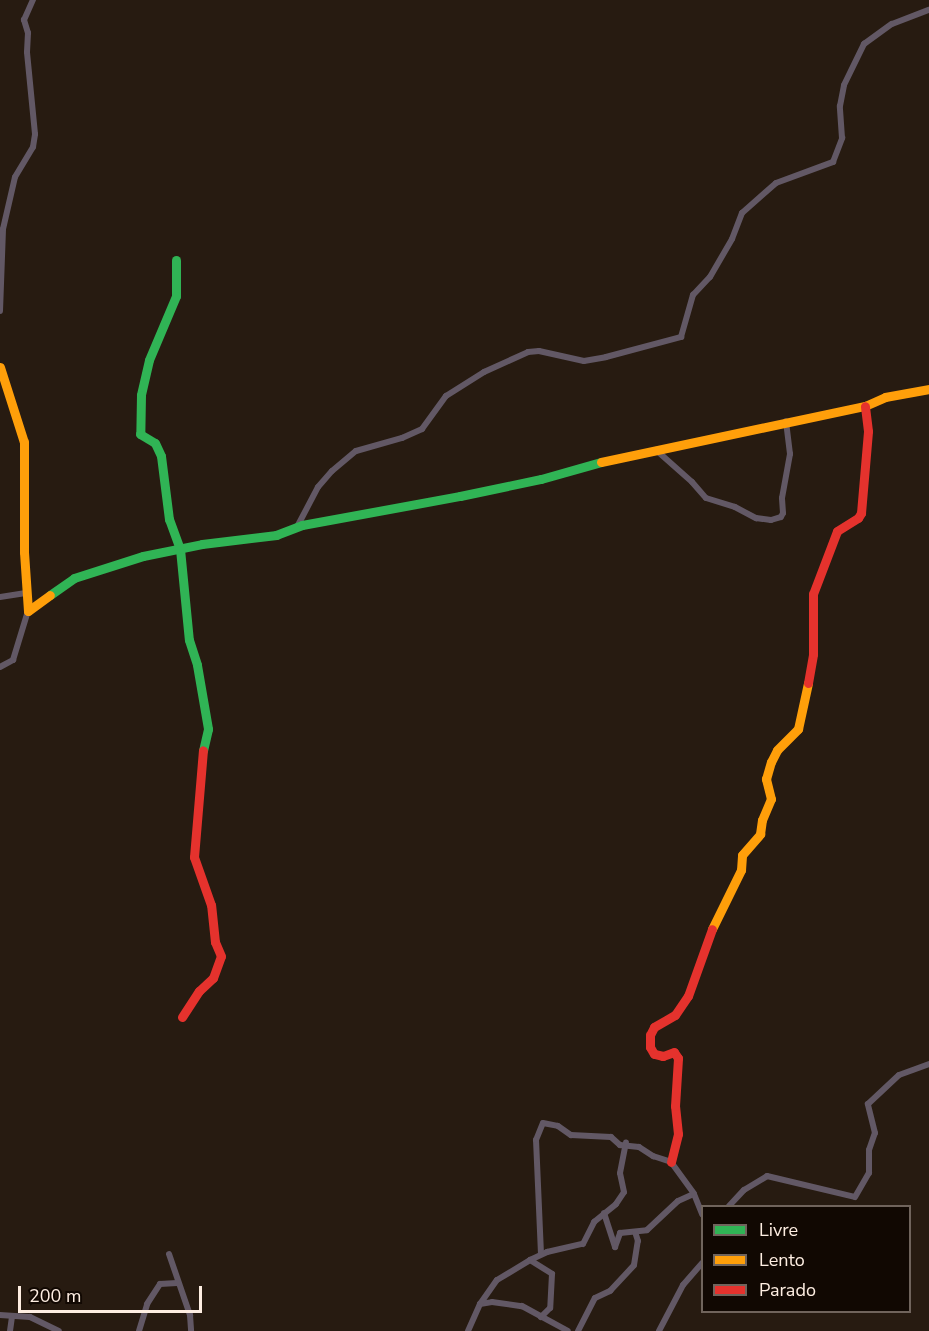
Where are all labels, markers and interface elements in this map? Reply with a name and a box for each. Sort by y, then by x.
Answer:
legend [701,1205,911,1313]
text: Livre [759,1218,798,1242]
text: Lento [759,1248,805,1272]
scale bar [21,1274,206,1312]
text: Parado [759,1278,816,1302]
text: 200 m [29,1284,81,1308]

